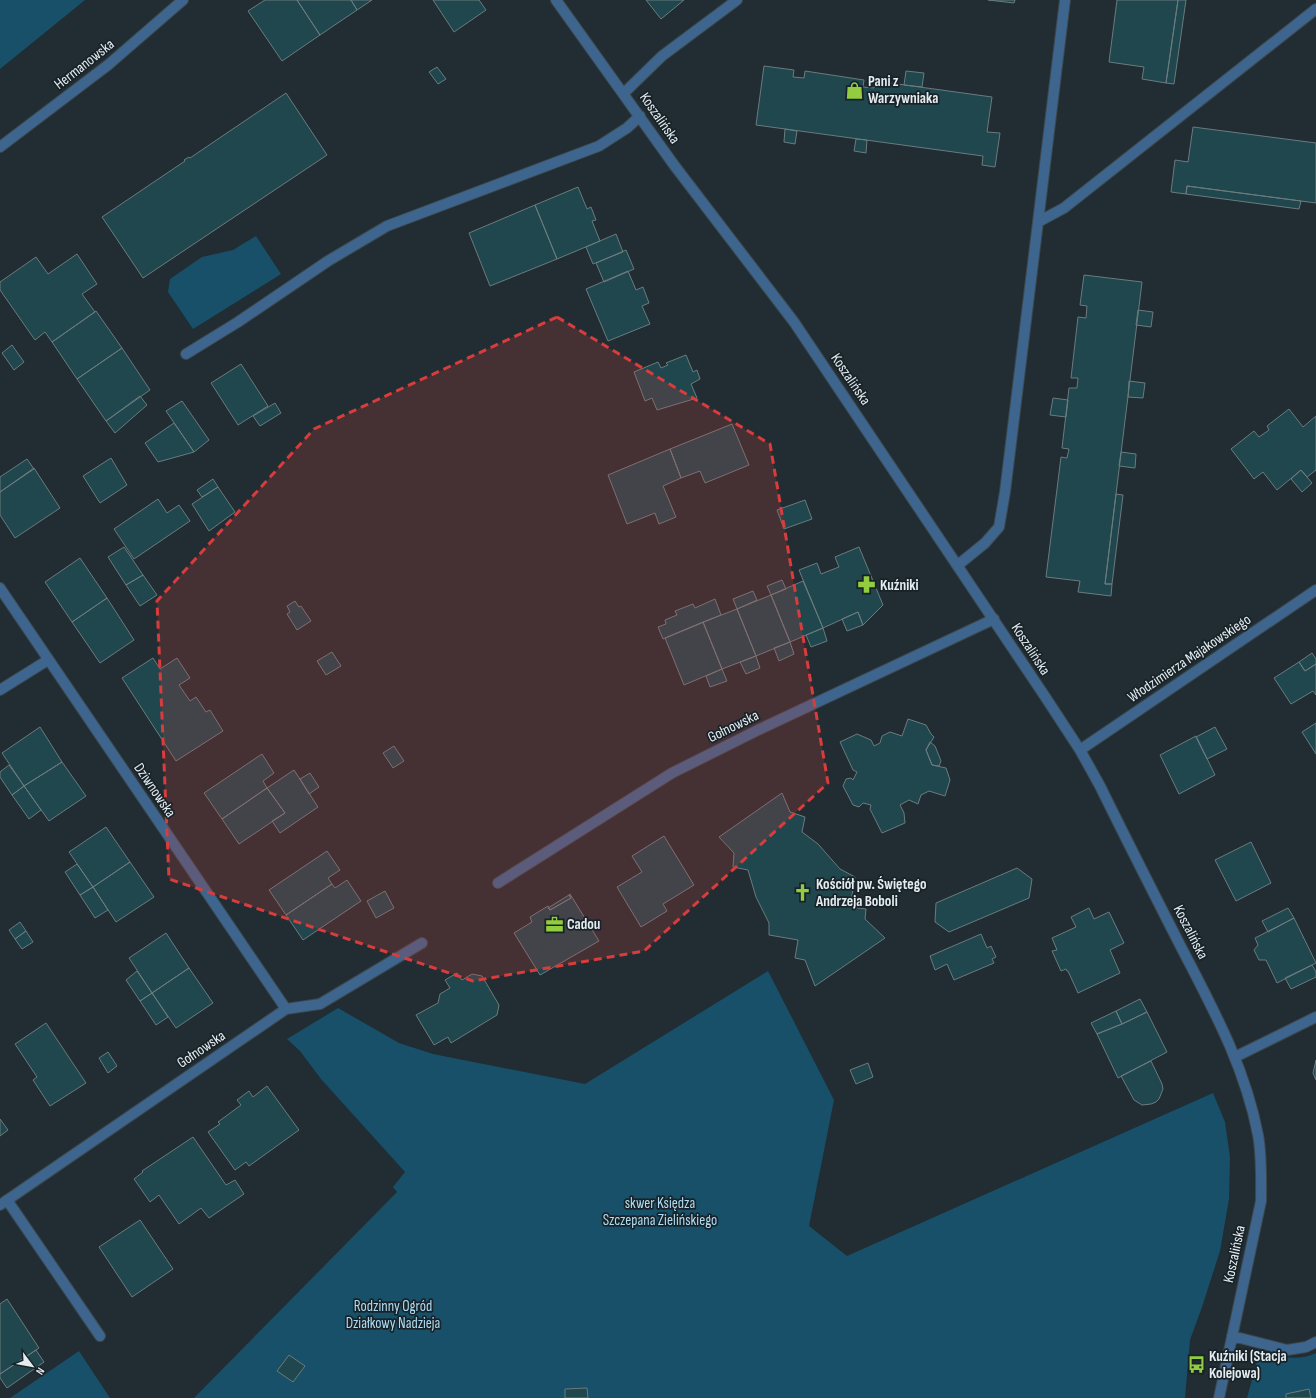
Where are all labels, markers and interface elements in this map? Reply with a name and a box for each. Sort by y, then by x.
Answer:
street label: Hermanowska [50,35,118,94]
place label: Pani z Warzywniaka [868,72,938,108]
shop icon: Pani z Warzywniaka [845,80,865,100]
street label: Koszalińska [635,89,684,148]
street label: Koszalińska [826,350,875,409]
pharmacy icon: Kuźniki [857,575,877,595]
place label: Kuźniki [880,576,919,595]
street label: Włodzimierza Majakowskiego [1124,610,1255,707]
street label: Koszalińska [1007,620,1055,679]
street label: Gołnowska [705,706,762,747]
street label: Dziwnowska [129,759,180,821]
place label: Kościół pw. Świętego Andrzeja Boboli [815,875,927,911]
church icon: Kościół pw. Świętego Andrzeja Boboli [793,883,813,903]
street label: Koszalińska [1169,902,1212,963]
office icon: Cadou [544,914,564,934]
place label: Cadou [567,915,600,934]
street label: Gołnowska [173,1026,229,1073]
park label: skwer Księdza Szczepana Zielińskiego [603,1194,717,1230]
street label: Koszalińska [1219,1223,1250,1285]
park label: Rodzinny Ogród Działkowy Nadzieja [346,1297,441,1333]
north arrow [12,1346,52,1386]
place label: Kuźniki (Stacja Kolejowa) [1209,1347,1287,1383]
bus stop icon: Kuźniki (Stacja Kolejowa) [1186,1355,1206,1375]
text: N [33,1365,47,1377]

